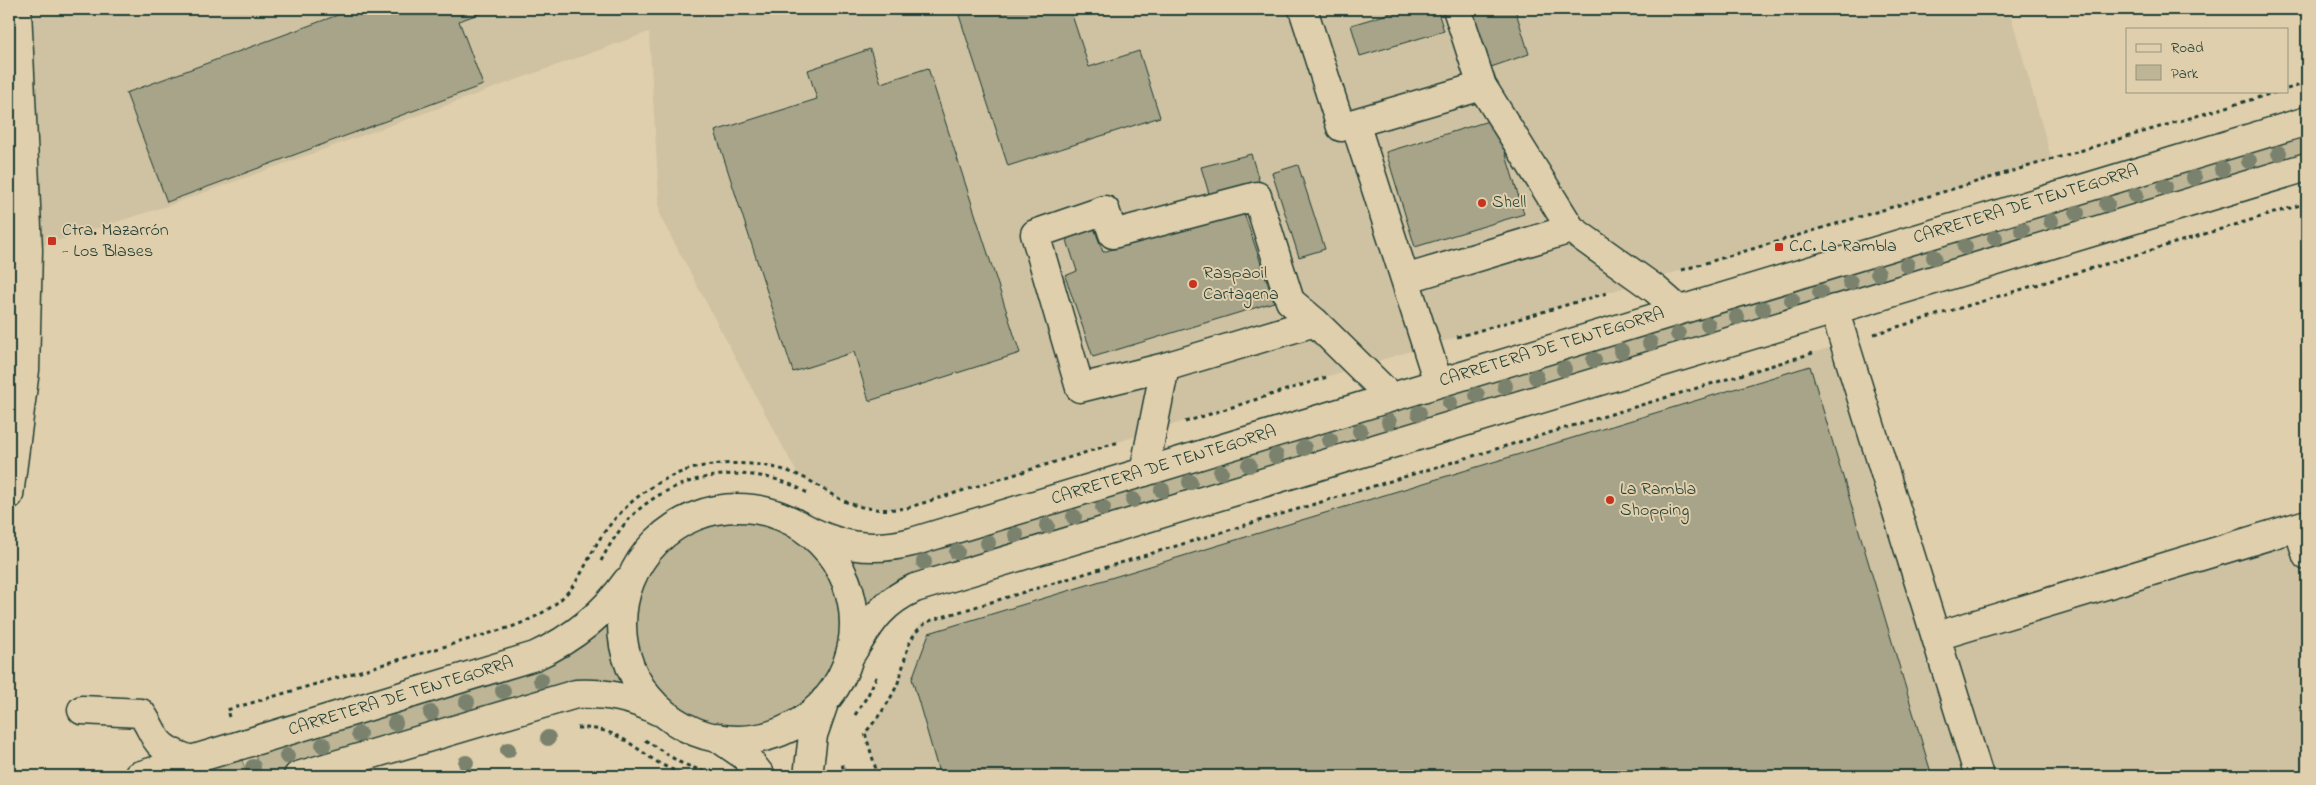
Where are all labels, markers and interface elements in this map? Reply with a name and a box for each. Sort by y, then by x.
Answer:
legend [2126,28,2288,92]
text: Road [2171,37,2204,59]
text: Park [2171,63,2199,85]
street label: CARRETERA DE TENTEGORRA [1910,158,2142,252]
place label: Shell [1492,190,1526,216]
marker: Shell [1476,197,1488,209]
place label: Ctra. Mazarrón - Los Blases [62,218,169,265]
place label: C.C. La Rambla [1789,234,1897,260]
marker: Ctra. Mazarrón - Los Blases [46,235,58,247]
marker: C.C. La Rambla [1773,241,1785,253]
place label: Raspaoil Cartagena [1203,261,1279,309]
marker: Raspaoil Cartagena [1187,278,1199,290]
street label: CARRETERA DE TENTEGORRA [1436,301,1668,395]
street label: CARRETERA DE TENTEGORRA [1048,419,1280,513]
place label: La Rambla Shopping [1620,477,1696,525]
marker: La Rambla Shopping [1604,494,1616,506]
street label: CARRETERA DE TENTEGORRA [285,650,517,744]

